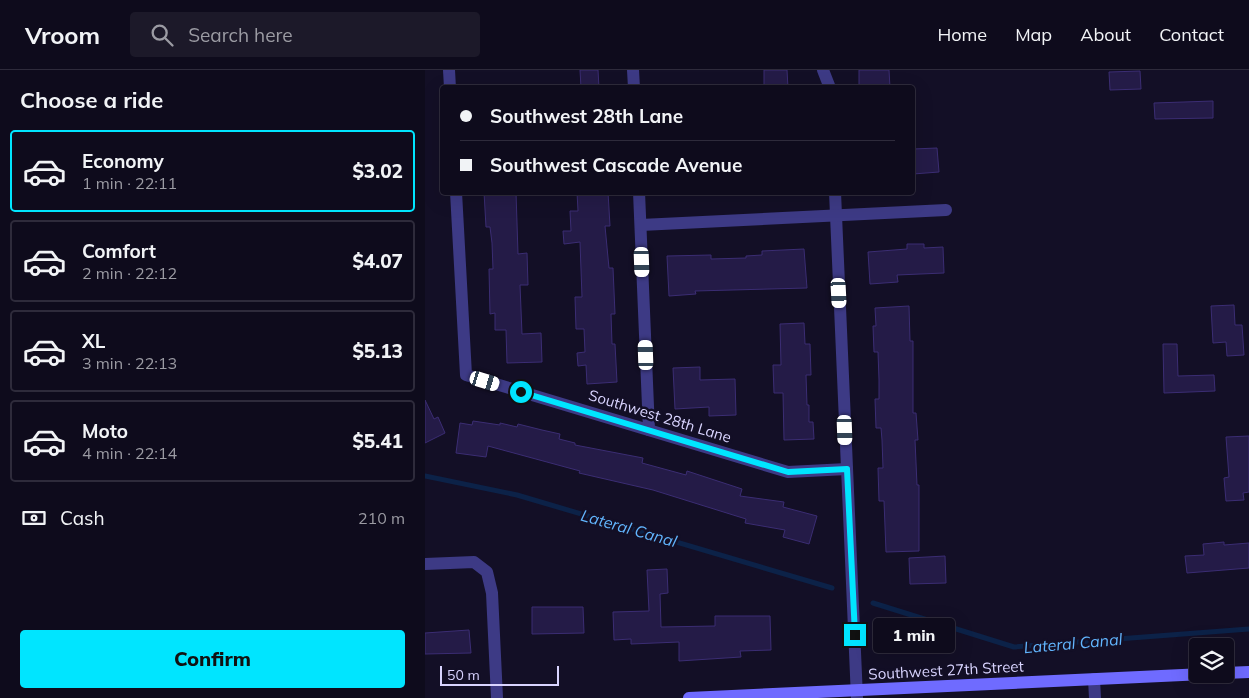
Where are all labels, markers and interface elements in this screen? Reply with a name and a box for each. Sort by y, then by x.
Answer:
search box [130,12,480,57]
text: Vroom [25,20,100,50]
icon: search [148,21,176,49]
text: Search here [188,23,293,47]
text: Home [937,23,987,46]
text: Map [1015,23,1052,46]
text: About [1080,23,1131,46]
text: Contact [1159,23,1224,46]
text: Choose a ride [20,86,163,114]
text: Southwest 28th Lane [490,104,683,128]
icon: car [22,149,67,194]
text: Economy [82,149,164,173]
text: Southwest Cascade Avenue [490,153,742,177]
text: $3.02 [352,159,403,183]
text: 1 min · 22:11 [82,173,177,193]
icon: car [22,239,67,284]
text: Comfort [82,239,156,263]
car [633,247,650,277]
text: $4.07 [352,249,403,273]
text: 2 min · 22:12 [82,263,177,283]
car [830,278,847,308]
icon: car [22,329,67,374]
text: XL [82,329,105,353]
text: $5.13 [352,339,403,363]
car [637,340,654,370]
text: 3 min · 22:13 [82,353,177,373]
car [468,369,501,393]
route start [510,381,532,403]
street label: Southwest 28th Lane [586,385,734,447]
car [836,415,853,445]
icon: car [22,419,67,464]
text: Moto [82,419,128,443]
text: $5.41 [352,429,403,453]
text: 4 min · 22:14 [82,443,177,463]
icon: cash [20,504,48,532]
water label: Lateral Canal [579,505,679,551]
text: Cash [60,506,105,530]
text: 210 m [358,508,405,528]
callout: 1 min [873,618,955,652]
route end [844,624,866,646]
text: 1 min [893,625,935,645]
water label: Lateral Canal [1023,629,1123,657]
button: Confirm [20,630,405,688]
map controls [1189,638,1234,683]
button: layers [1189,638,1234,683]
street label: Southwest 27th Street [868,656,1024,684]
scale bar [440,663,559,686]
text: 50 m [447,666,480,684]

